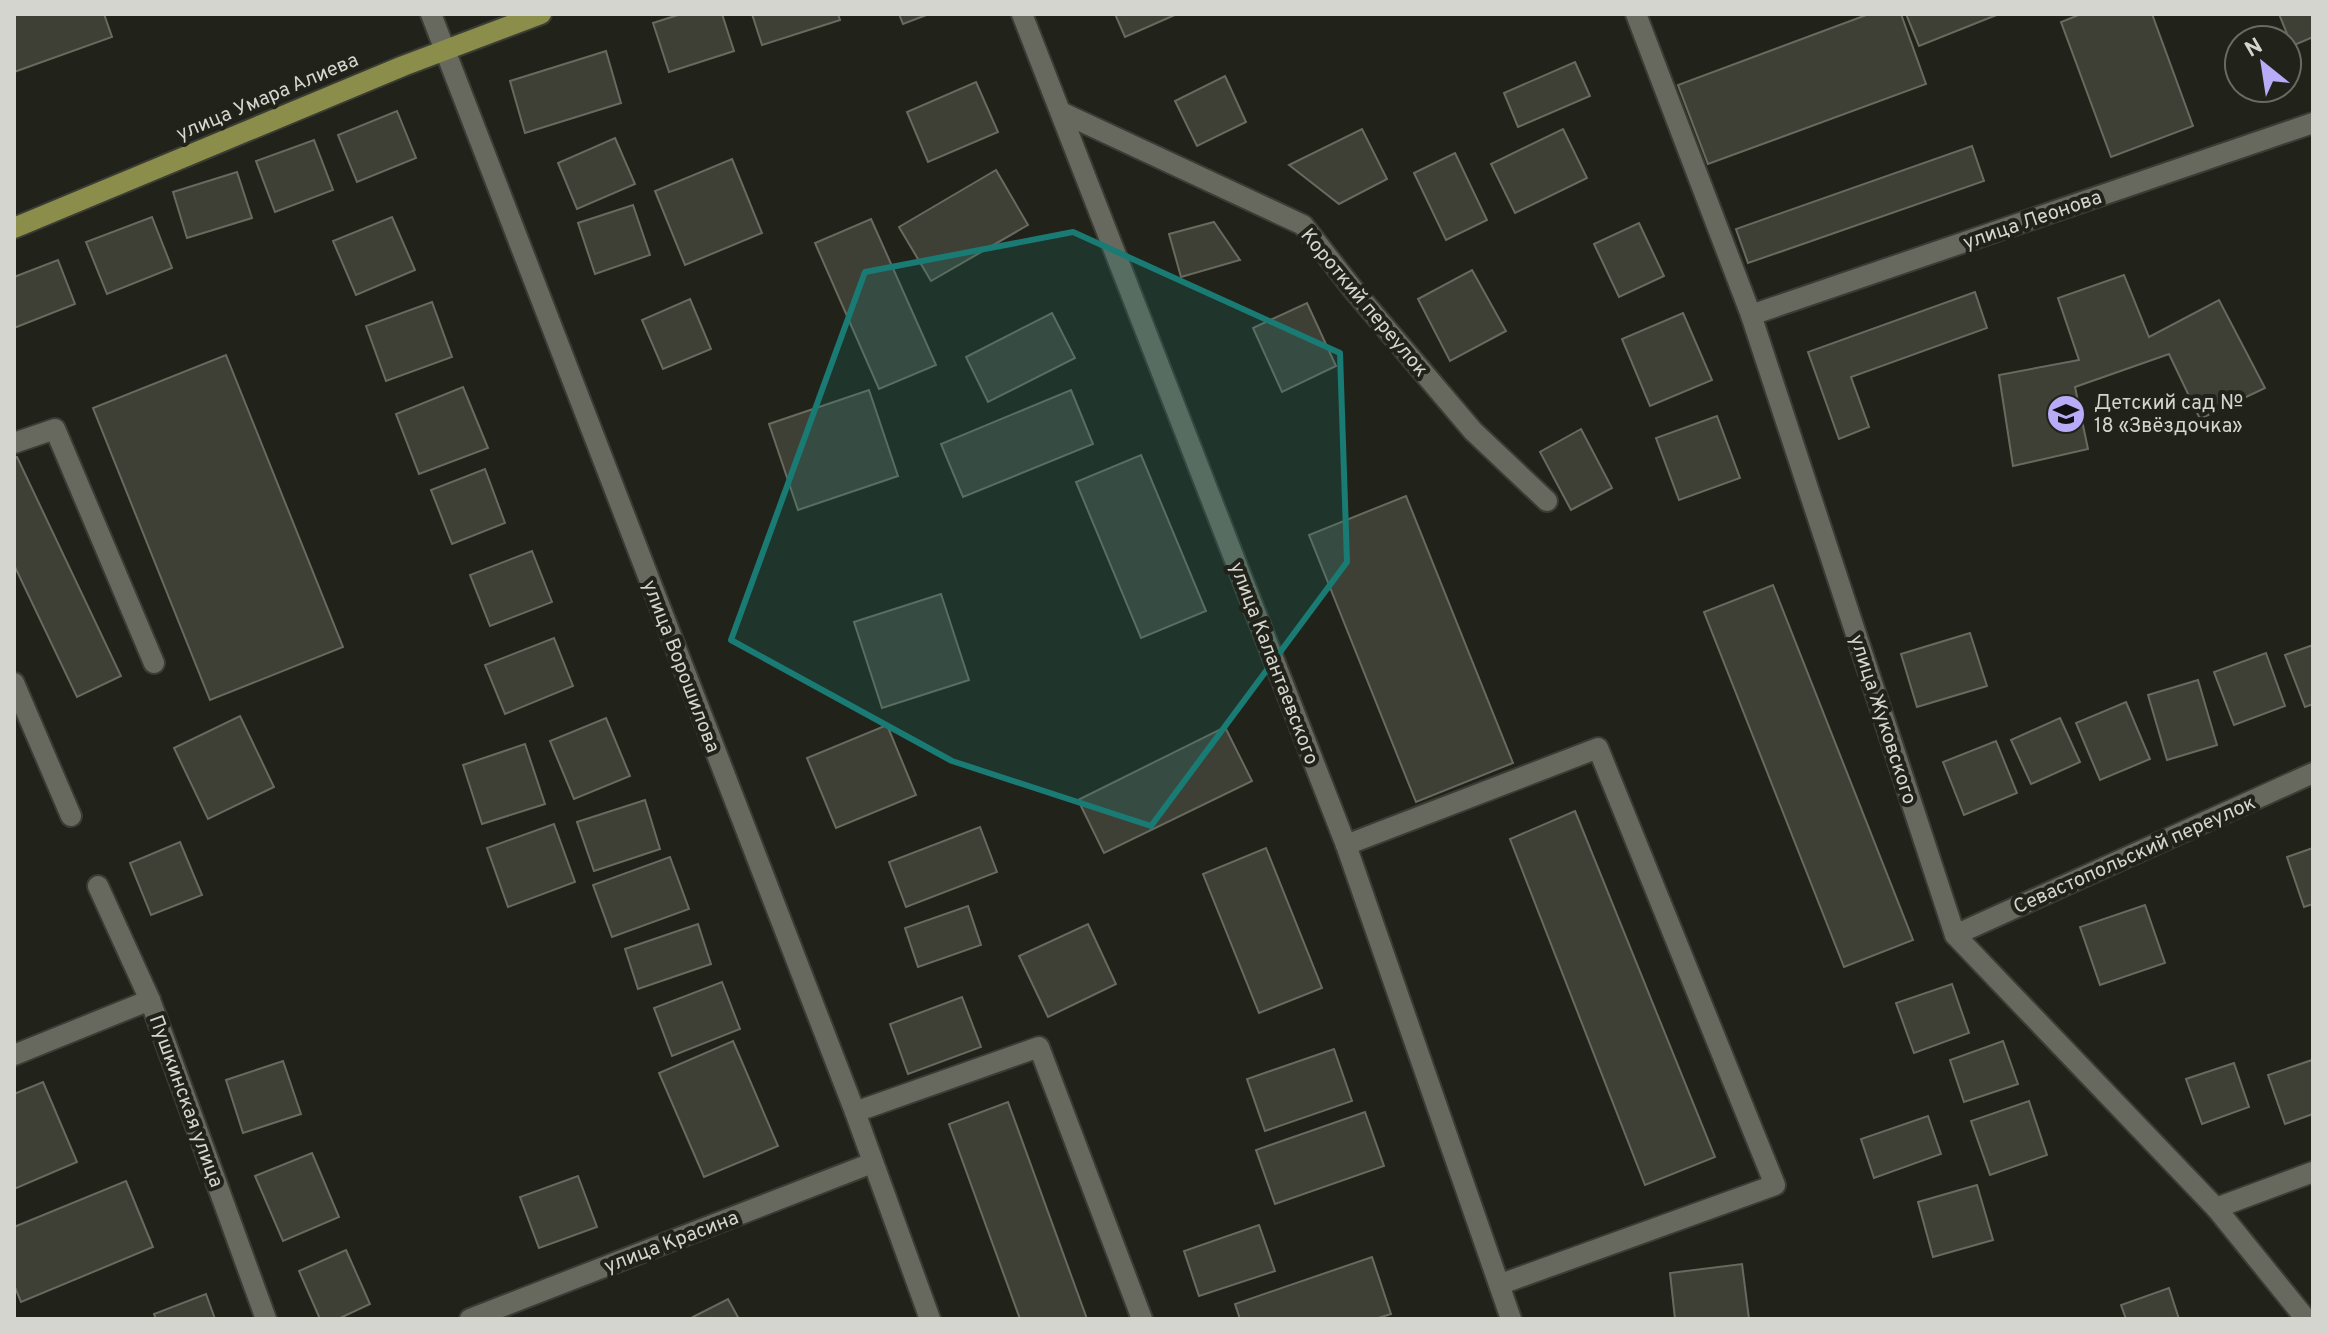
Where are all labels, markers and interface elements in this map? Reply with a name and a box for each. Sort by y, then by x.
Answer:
north arrow [2223,24,2303,104]
text: N [2241,33,2268,64]
street label: улица Умара Алиева [173,48,363,148]
street label: улица Леонова [1960,185,2105,257]
street label: Короткий переулок [1294,224,1433,383]
place label: Детский сад № 18 «Звёздочка» [2094,391,2243,440]
school or university icon: Детский сад № 18 «Звёздочка» [2045,393,2087,435]
street label: улица Калантаевского [1222,559,1324,769]
street label: улица Ворошилова [635,577,725,757]
street label: улица Жуковского [1842,631,1922,808]
street label: Севастопольский переулок [2010,791,2260,921]
street label: Пушкинская улица [142,1012,228,1191]
street label: улица Красина [601,1205,743,1280]

